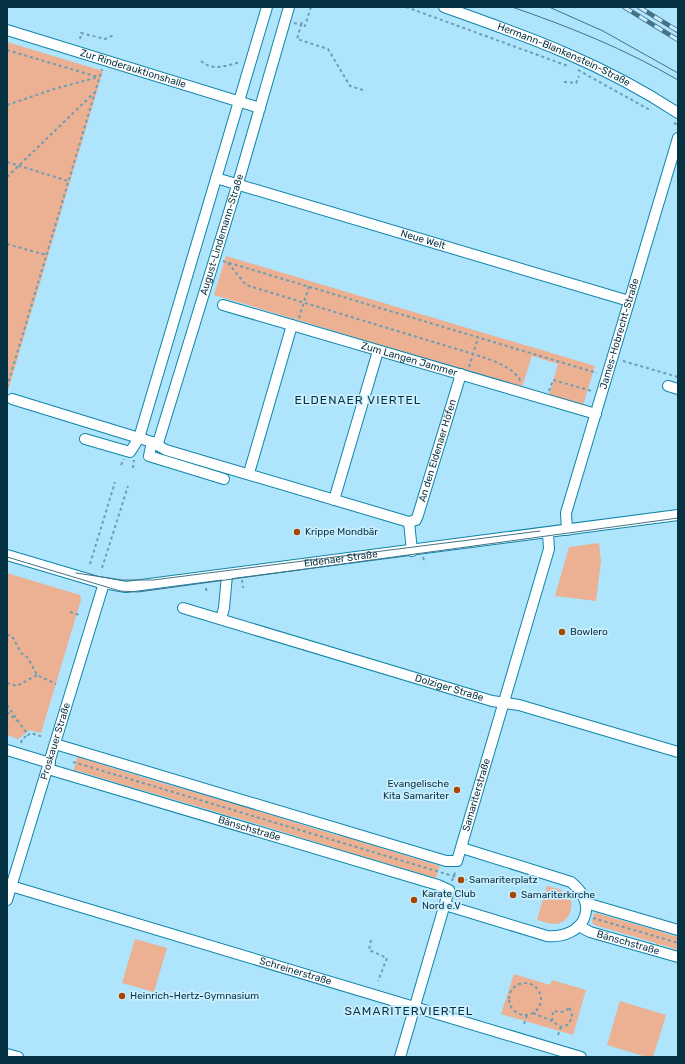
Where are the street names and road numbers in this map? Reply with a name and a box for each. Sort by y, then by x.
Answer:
street label: Hermann-Blankenstein-Straße [496,21,633,89]
street label: Zur Rinderauktionshalle [79,47,188,91]
street label: August-Lindemann-Straße [198,172,246,297]
street label: Neue Welt [399,227,447,252]
street label: James-Hobrecht-Straße [597,277,642,391]
street label: Zum Langen Jammer [360,340,459,379]
street label: An den Eldenaer Höfen [416,398,459,503]
street label: Eldenaer Straße [303,548,379,570]
street label: Dolziger Straße [413,672,485,704]
street label: Proskauer Straße [38,701,73,781]
street label: Samariterstraße [460,757,493,833]
street label: Bänschstraße [217,814,282,844]
street label: Bänschstraße [595,928,661,958]
street label: Schreinerstraße [258,955,333,988]

